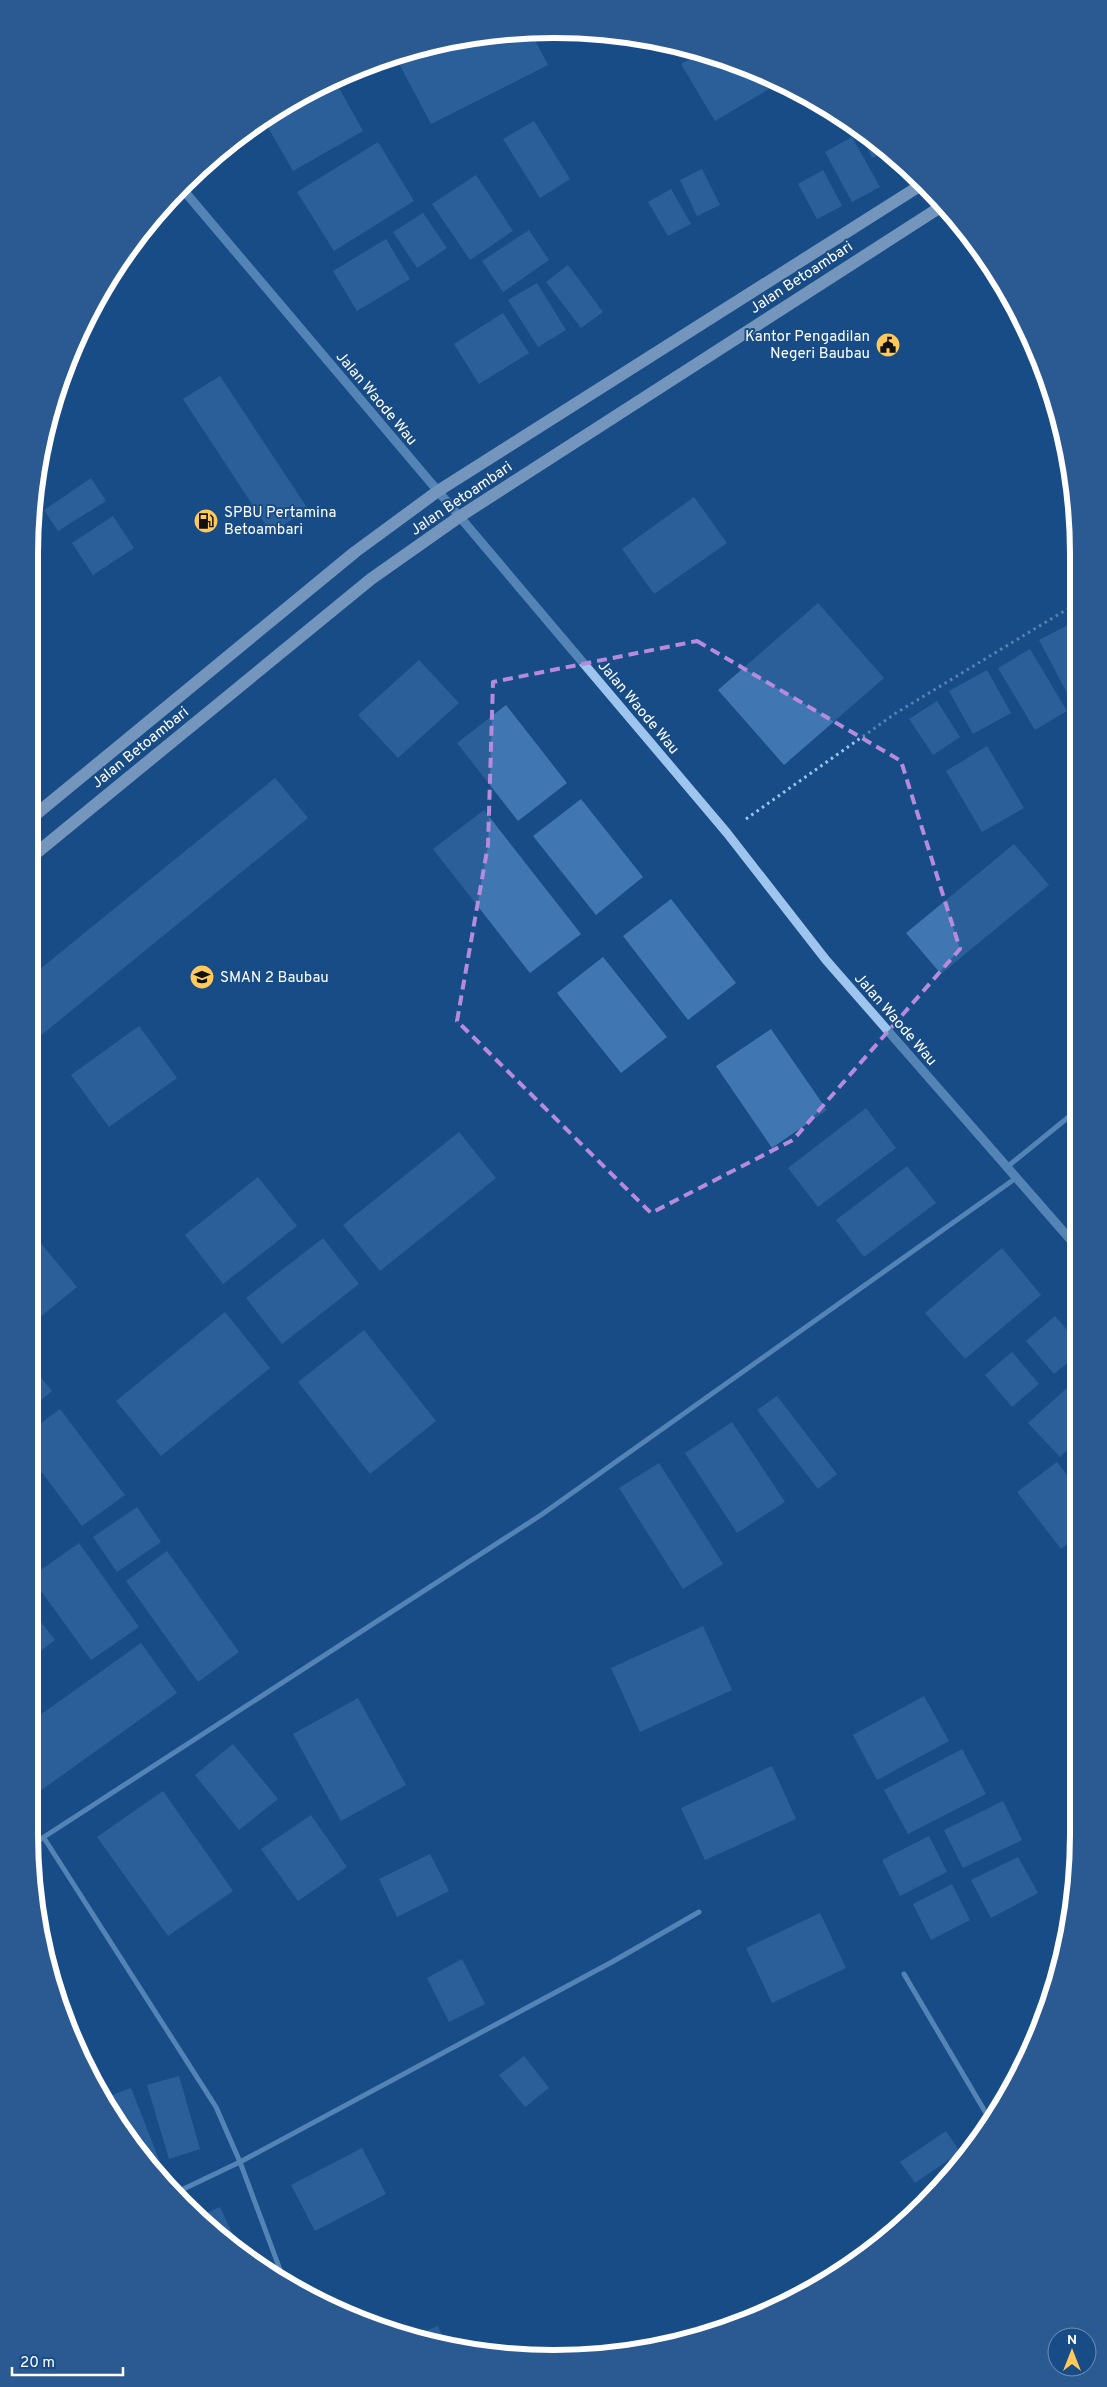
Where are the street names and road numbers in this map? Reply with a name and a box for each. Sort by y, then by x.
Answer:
street label: Jalan Betoambari [747,238,857,319]
street label: Jalan Waode Wau [331,348,421,450]
street label: Jalan Betoambari [407,458,517,540]
street label: Jalan Waode Wau [593,657,683,759]
street label: Jalan Betoambari [89,703,193,793]
street label: Jalan Waode Wau [849,970,940,1070]

